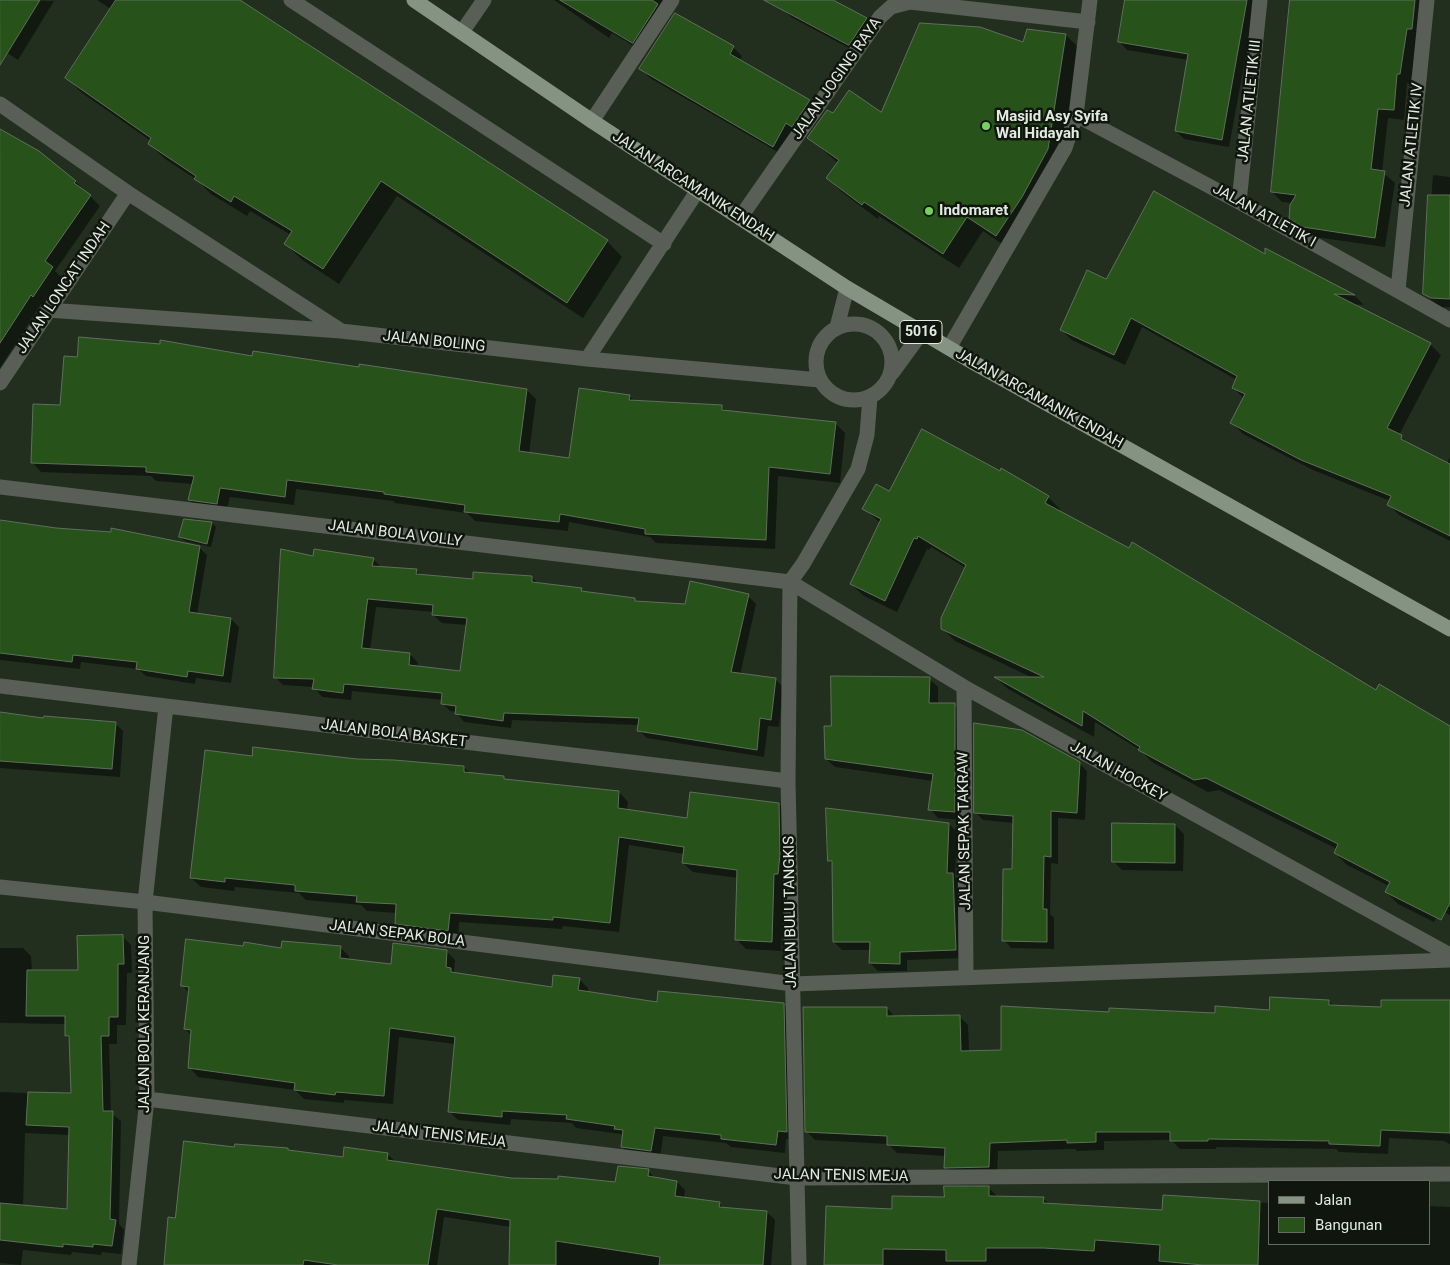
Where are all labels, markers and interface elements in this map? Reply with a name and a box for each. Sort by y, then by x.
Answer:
street label: JALAN JOGING RAYA [788,15,886,143]
street label: JALAN ATLETIK III [1235,39,1265,163]
street label: JALAN ATLETIK IV [1397,82,1427,208]
place label: Masjid Asy Syifa Wal Hidayah [996,108,1108,143]
marker: Masjid Asy Syifa Wal Hidayah [980,120,992,132]
street label: JALAN ARCAMANIK ENDAH [609,128,777,246]
street label: JALAN ATLETIK I [1209,180,1319,252]
place label: Indomaret [939,202,1008,220]
marker: Indomaret [923,205,935,217]
street label: JALAN LONCAT INDAH [13,219,115,357]
road number: 5016 [900,321,942,344]
street label: JALAN BOLING [382,328,486,356]
street label: JALAN ARCAMANIK ENDAH [952,345,1126,453]
street label: JALAN BOLA VOLLY [327,517,463,551]
street label: JALAN BOLA BASKET [320,716,468,752]
street label: JALAN HOCKEY [1066,738,1170,806]
street label: JALAN SEPAK TAKRAW [955,752,975,910]
street label: JALAN BULU TANGKIS [781,836,801,988]
street label: JALAN SEPAK BOLA [328,917,466,951]
street label: JALAN BOLA KERANJANG [136,935,154,1113]
street label: JALAN TENIS MEJA [371,1118,507,1152]
street label: JALAN TENIS MEJA [773,1166,909,1186]
legend [1268,1180,1430,1245]
text: Jalan [1315,1191,1352,1209]
text: Bangunan [1315,1216,1382,1234]

